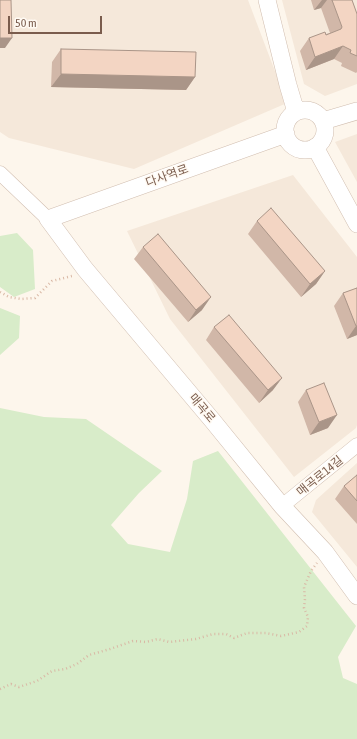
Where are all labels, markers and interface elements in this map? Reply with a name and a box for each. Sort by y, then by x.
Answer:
scale bar [10,8,104,34]
text: 50 m [15,16,37,30]
street label: 다사역로 [144,162,190,190]
street label: 매곡로 [186,391,218,425]
street label: 매곡로14길 [294,453,346,499]

